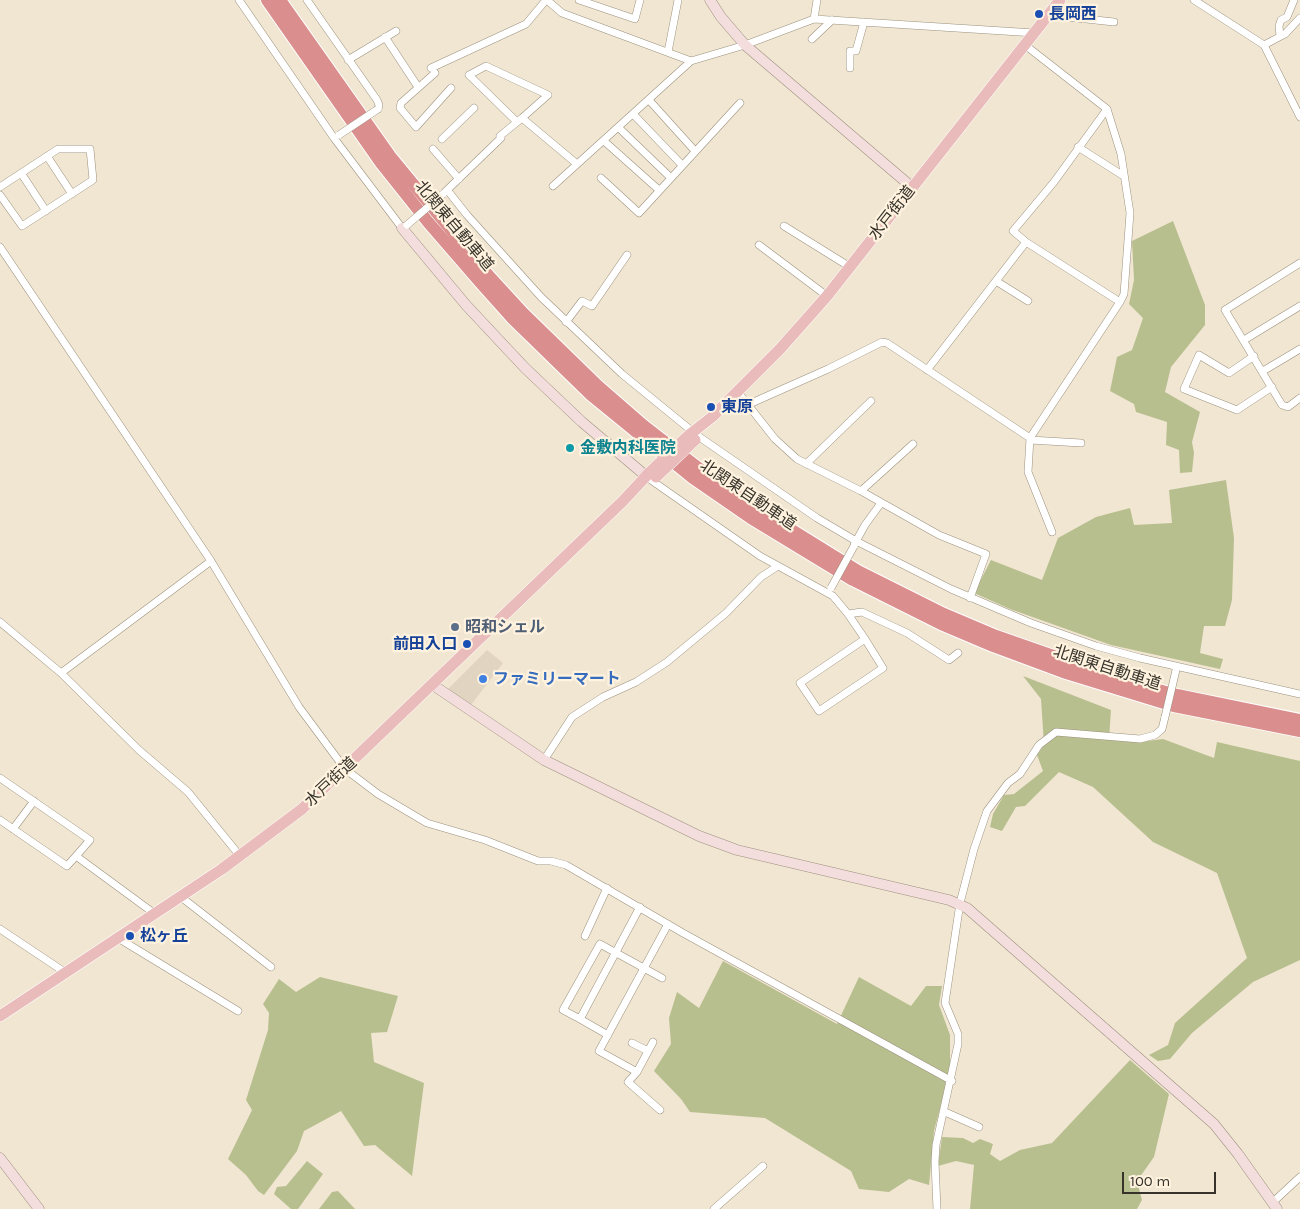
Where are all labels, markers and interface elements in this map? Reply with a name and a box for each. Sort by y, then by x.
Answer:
place label: 長岡西 [1049,4,1097,24]
marker: 長岡西 [1033,8,1045,20]
street label: 北関東自動車道 [411,177,497,275]
street label: 水戸街道 [865,182,919,244]
place label: 東原 [721,397,753,417]
marker: 東原 [705,401,717,413]
place label: 金敷内科医院 [580,438,676,458]
marker: 金敷内科医院 [564,442,576,454]
street label: 北関東自動車道 [696,456,800,534]
place label: 昭和シェル [465,617,545,637]
marker: 昭和シェル [449,621,461,633]
place label: 前田入口 [393,634,457,654]
marker: 前田入口 [461,638,473,650]
street label: 北関東自動車道 [1051,642,1163,694]
place label: ファミリーマート [493,669,621,689]
marker: ファミリーマート [477,673,489,685]
street label: 水戸街道 [301,753,361,811]
place label: 松ヶ丘 [140,926,188,946]
marker: 松ヶ丘 [124,930,136,942]
scale bar [1125,1162,1219,1194]
text: 100 m [1130,1172,1170,1190]

